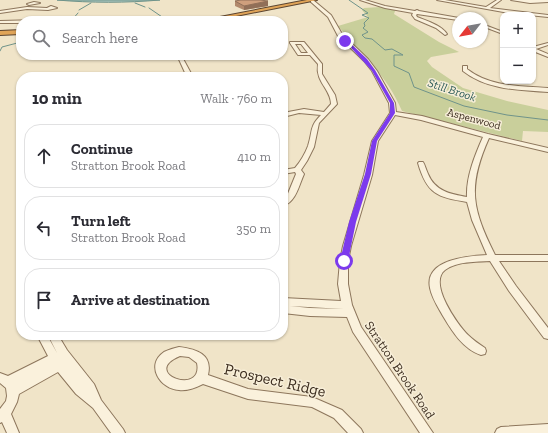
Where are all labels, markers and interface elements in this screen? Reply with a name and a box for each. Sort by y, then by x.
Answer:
north arrow [452,12,488,48]
map controls [500,12,536,84]
button: + [500,12,536,48]
search box [16,16,288,60]
icon: search [30,27,52,49]
text: Search here [62,29,138,47]
route end [336,32,354,50]
button: − [500,48,536,84]
water label: Still Brook [426,76,478,105]
text: 10 min [32,88,82,108]
text: Walk · 760 m [200,91,272,106]
street label: Aspenwood [446,106,502,132]
text: Continue [71,140,133,158]
icon: ahead [33,145,55,167]
text: 410 m [237,149,271,164]
text: Stratton Brook Road [71,158,186,173]
text: Turn left [71,212,131,230]
icon: left [33,217,55,239]
text: 350 m [236,221,271,236]
text: Stratton Brook Road [71,230,186,245]
route start [335,252,353,270]
icon: arrive [33,289,55,311]
text: Arrive at destination [71,291,210,309]
street label: Stratton Brook Road [362,318,438,422]
street label: Prospect Ridge [222,359,328,401]

